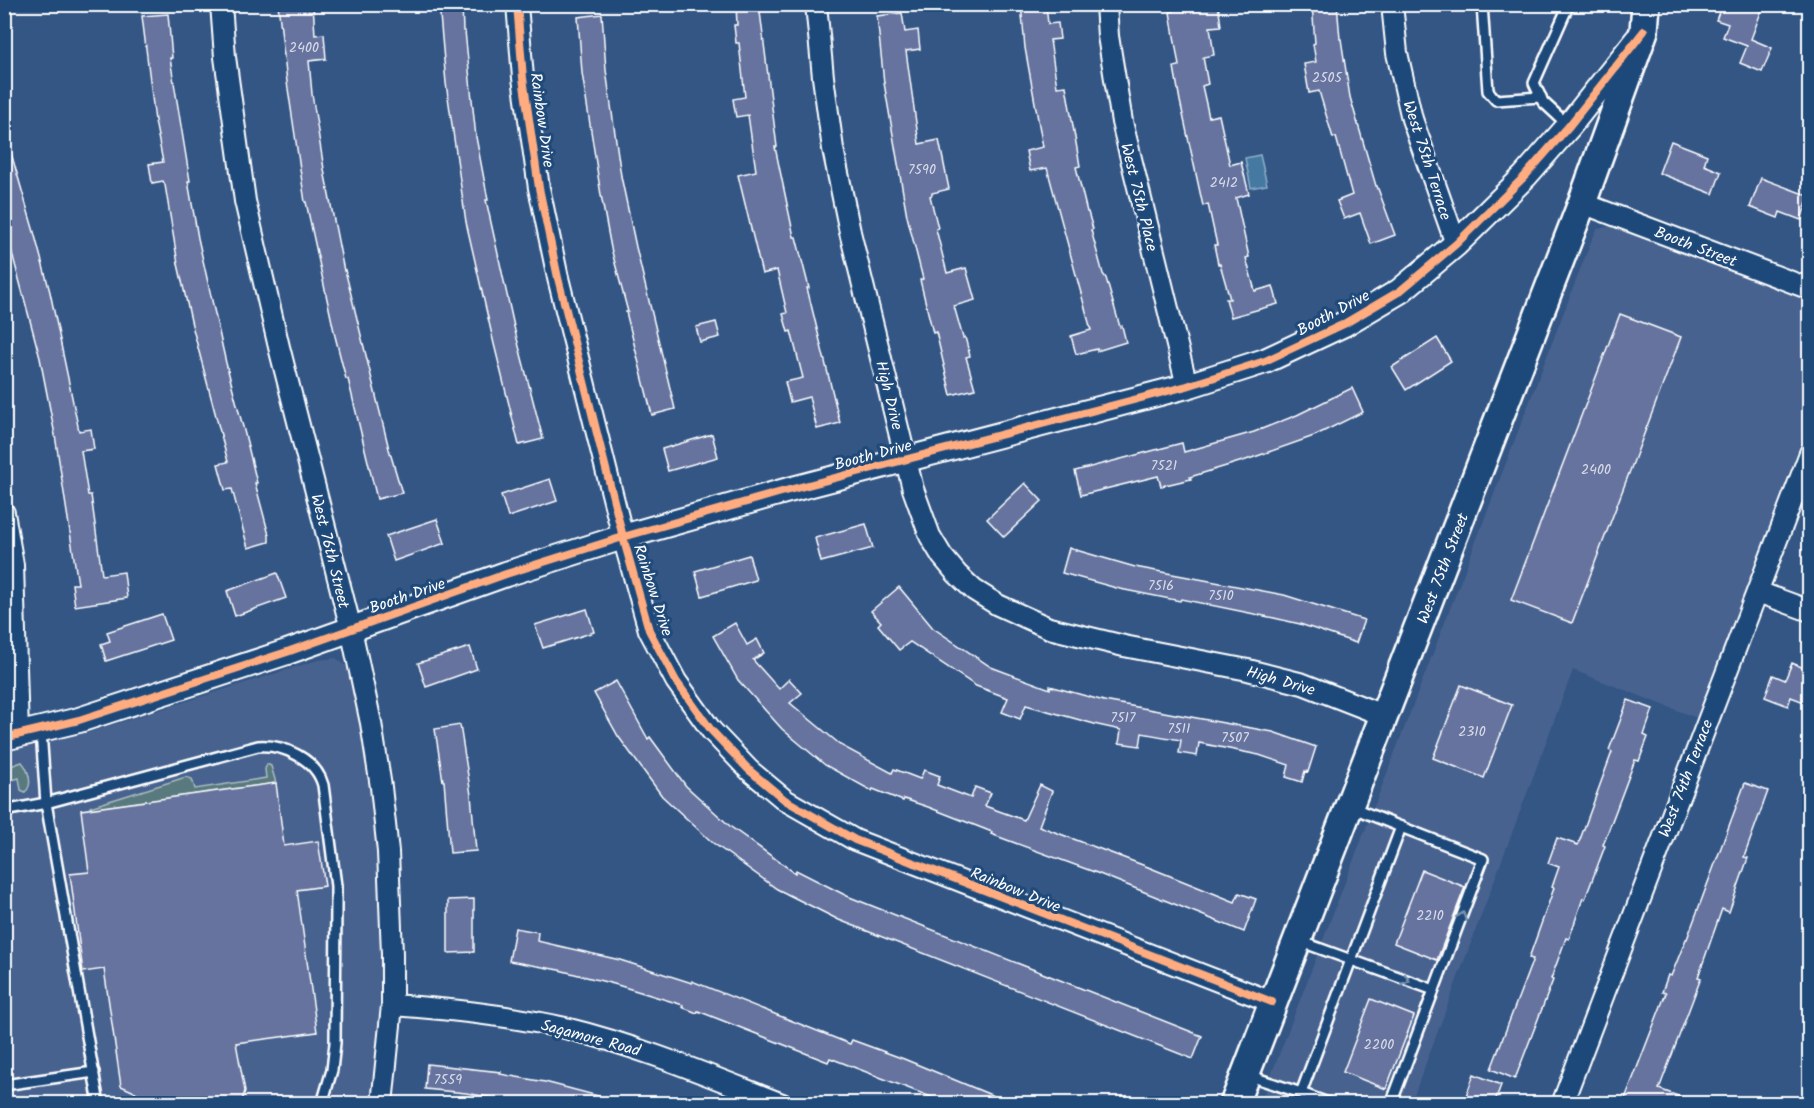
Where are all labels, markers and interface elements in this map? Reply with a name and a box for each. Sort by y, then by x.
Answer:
house number: 2400 [289,37,319,59]
house number: 2505 [1312,67,1344,89]
street label: Rainbow Drive [522,71,561,169]
street label: West 75th Terrace [1395,97,1458,224]
street label: West 75th Place [1113,141,1164,254]
house number: 7590 [908,159,936,181]
house number: 2412 [1210,172,1238,194]
street label: Booth Street [1651,220,1741,275]
street label: Booth Drive [1293,284,1375,343]
street label: High Drive [868,358,909,433]
street label: Booth Drive [832,433,915,478]
house number: 7521 [1151,455,1177,477]
house number: 2400 [1581,459,1611,481]
street label: West 76th Street [303,491,356,612]
street label: West 75th Street [1411,509,1476,628]
street label: Rainbow Drive [626,541,679,640]
street label: Booth Drive [366,572,449,621]
house number: 7516 [1148,575,1174,597]
house number: 7510 [1208,585,1234,607]
street label: High Drive [1243,660,1318,703]
house number: 7517 [1111,707,1136,729]
street label: West 74th Terrace [1652,716,1720,841]
house number: 7511 [1168,718,1190,740]
house number: 2310 [1458,721,1486,743]
house number: 7507 [1221,727,1249,749]
street label: Rainbow Drive [967,861,1064,920]
house number: 2210 [1416,905,1444,927]
one-way arrow [1454,911,1467,922]
one-way arrow [1400,973,1411,986]
street label: Sagamore Road [538,1013,644,1064]
house number: 2200 [1364,1034,1394,1056]
house number: 7559 [434,1069,462,1091]

